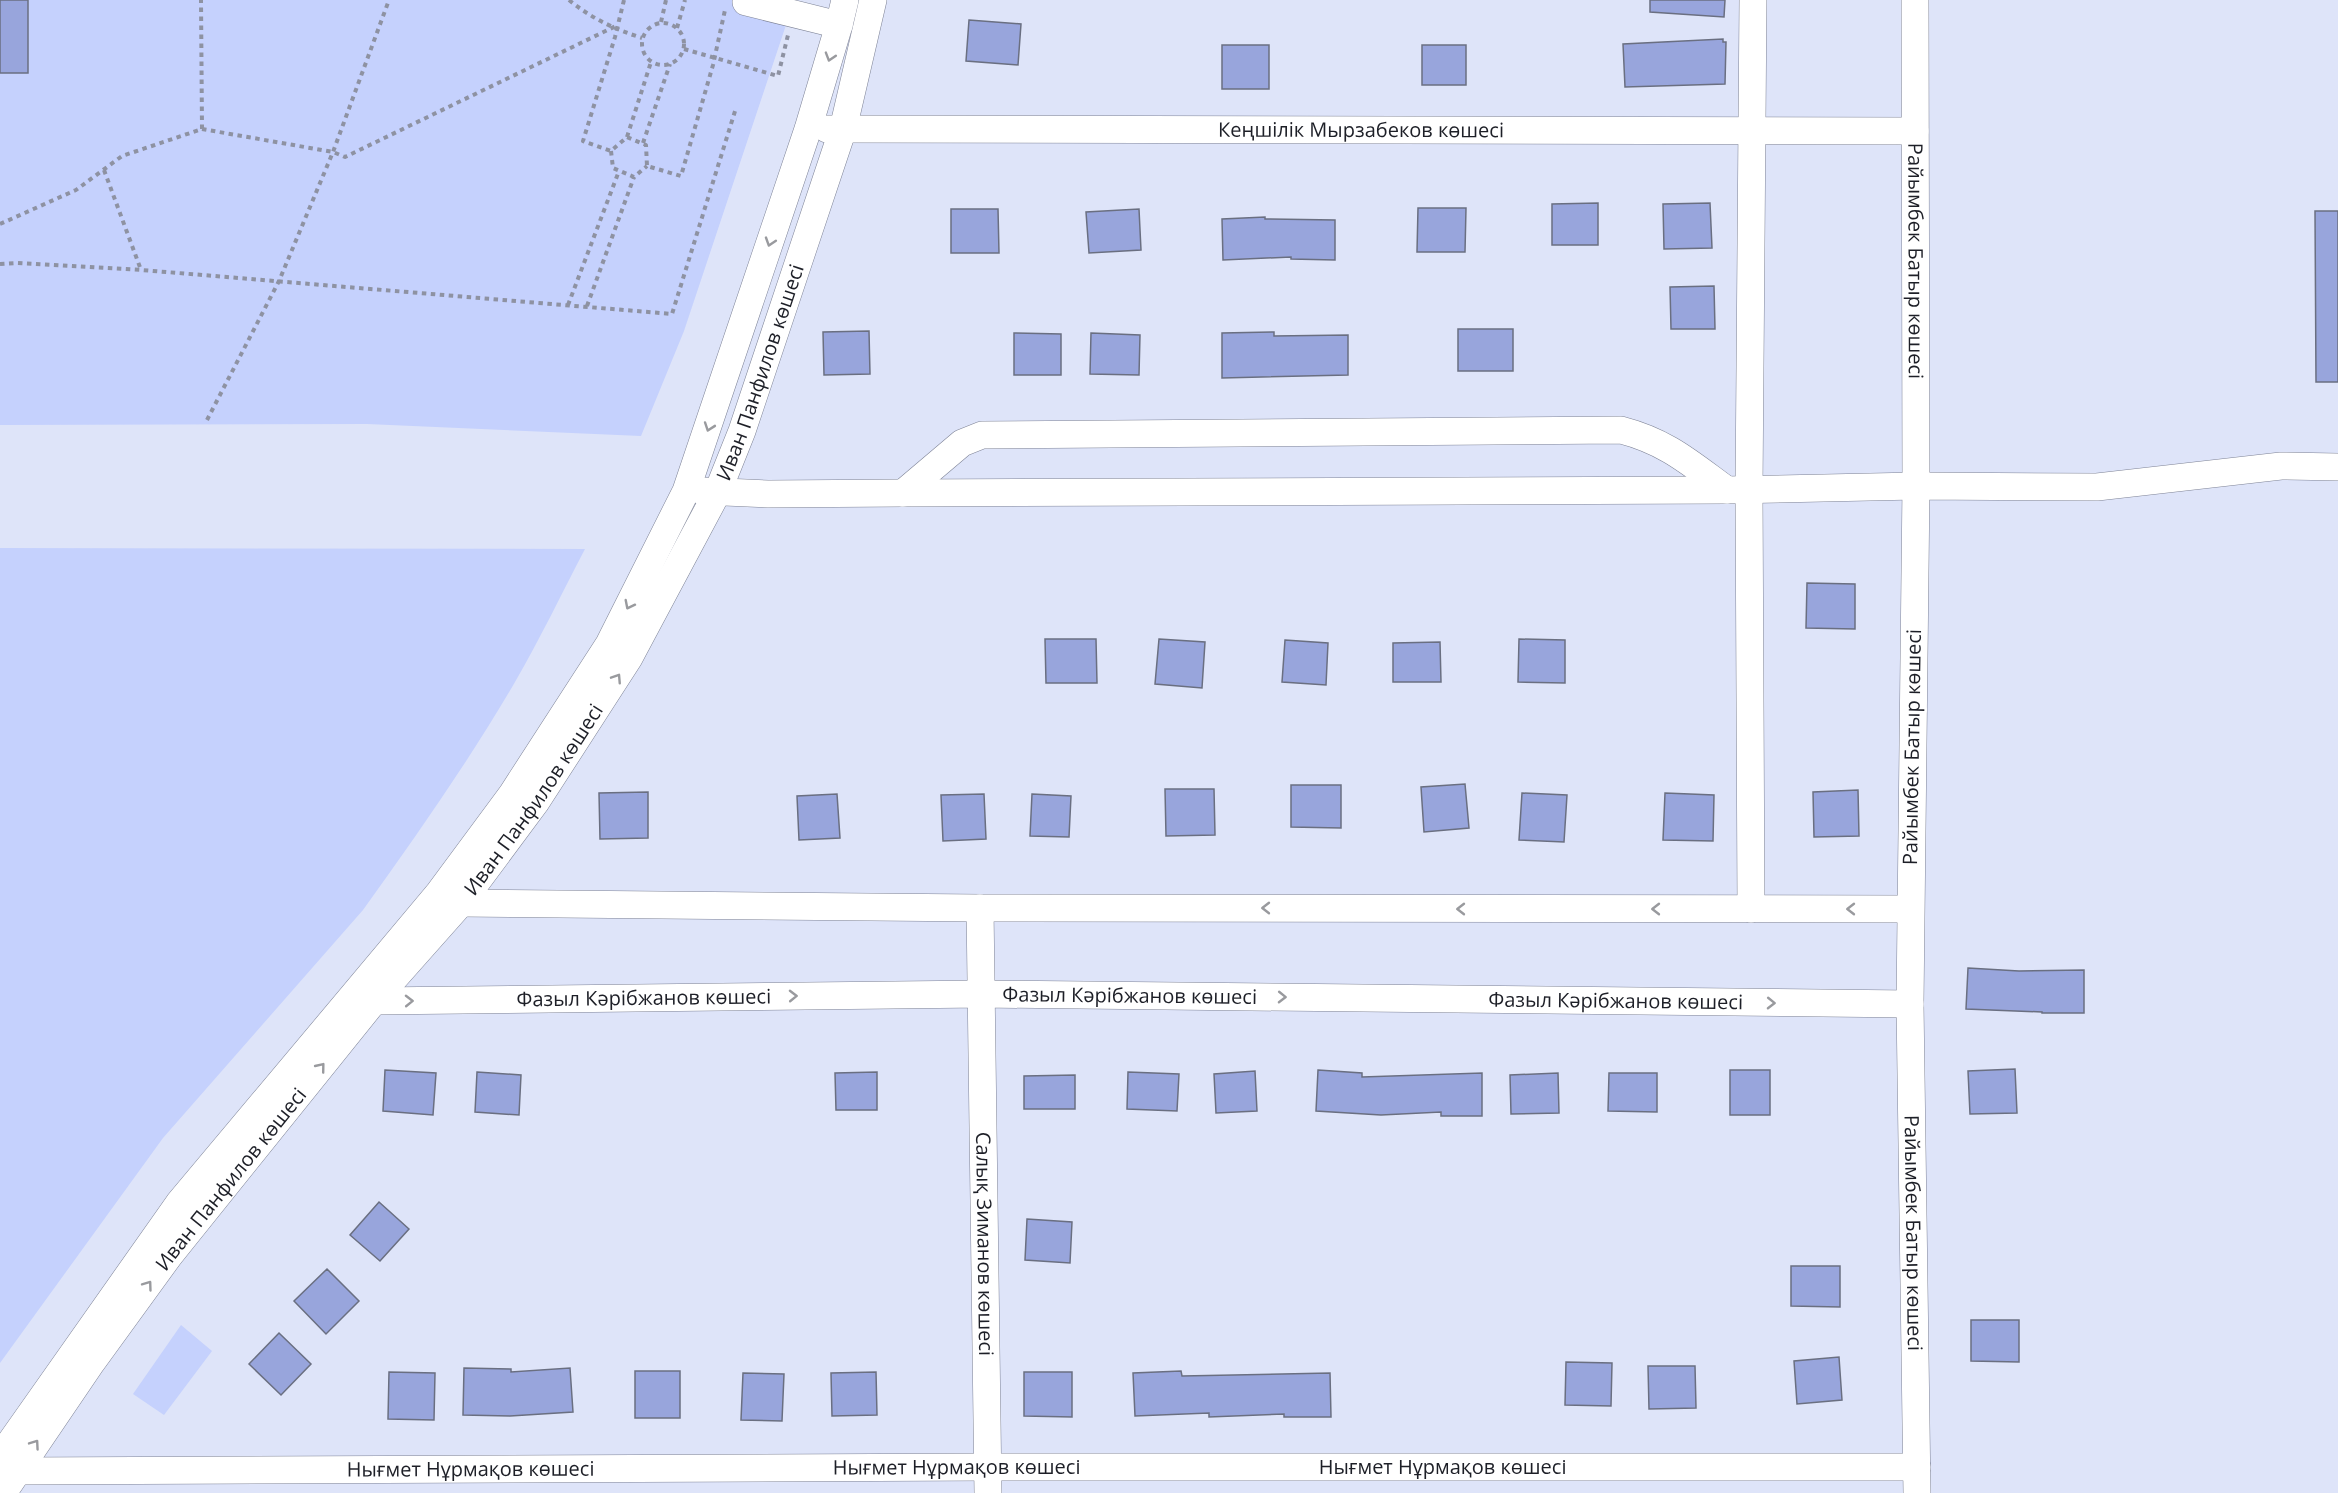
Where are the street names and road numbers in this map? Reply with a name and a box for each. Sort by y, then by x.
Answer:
street label: Кеңшілік Мырзабеков көшесі [1218,116,1504,143]
street label: Райымбек Батыр көшесі [1902,143,1930,379]
street label: Иван Панфилов көшесі [710,261,810,484]
street label: Райымбек Батыр көшесі [1896,629,1927,865]
street label: Иван Панфилов көшесі [457,698,609,901]
street label: Фазыл Кәрібжанов көшесі [1002,980,1257,1010]
street label: Фазыл Кәрібжанов көшесі [516,982,771,1012]
street label: Фазыл Кәрібжанов көшесі [1488,985,1743,1015]
street label: Иван Панфилов көшесі [149,1082,312,1276]
street label: Райымбек Батыр көшесі [1899,1115,1929,1351]
street label: Салық Зиманов көшесі [970,1132,1000,1356]
street label: Нығмет Нұрмақов көшесі [833,1453,1080,1481]
street label: Нығмет Нұрмақов көшесі [1319,1453,1566,1480]
street label: Нығмет Нұрмақов көшесі [347,1455,595,1483]

